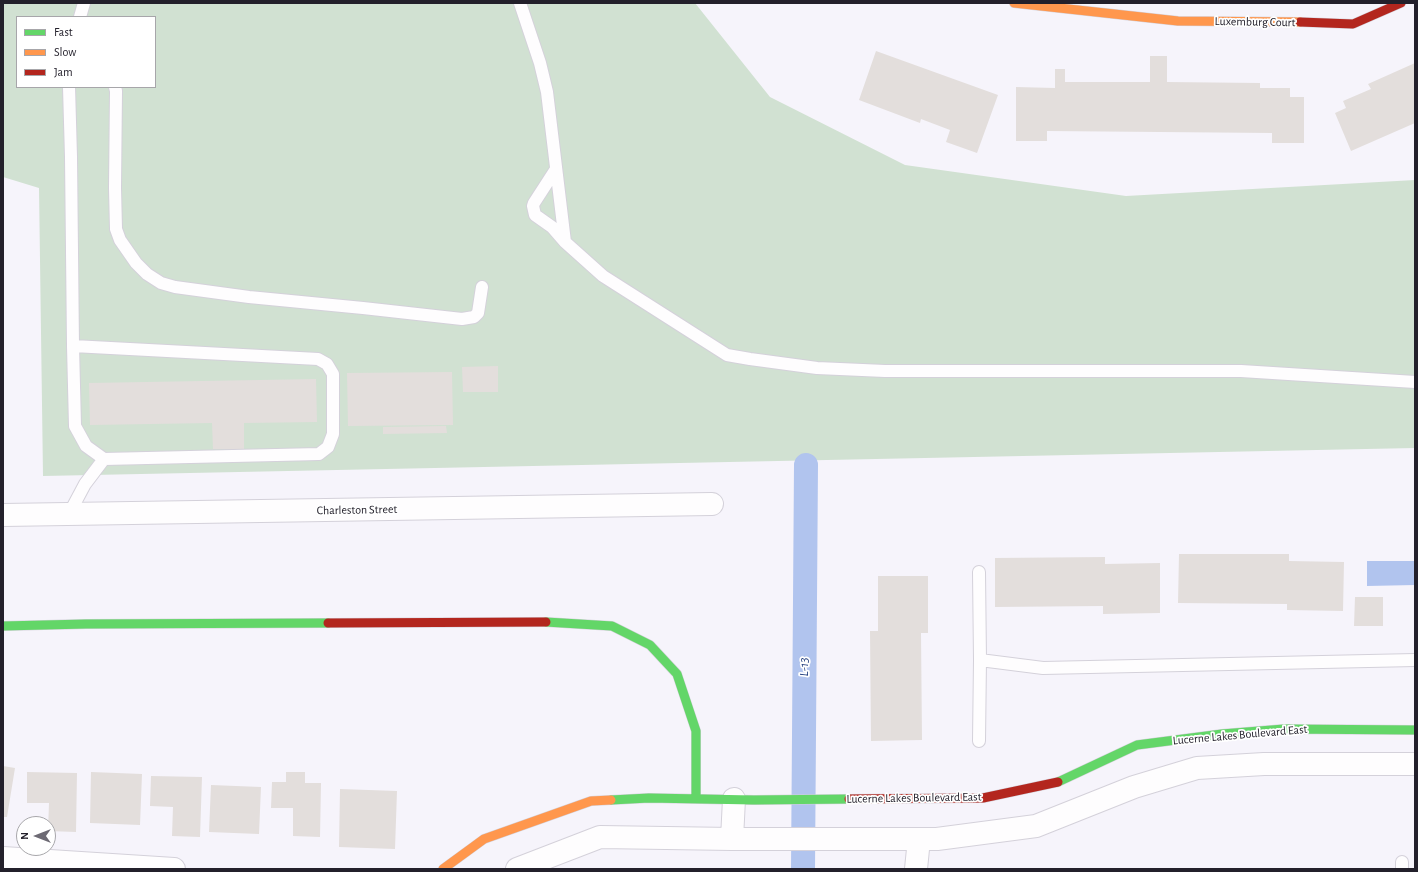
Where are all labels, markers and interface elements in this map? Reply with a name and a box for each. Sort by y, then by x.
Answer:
street label: Luxemburg Court [1215,14,1295,30]
legend [16,16,156,88]
text: Fast [54,26,73,38]
text: Slow [54,46,76,58]
text: Jam [54,66,73,78]
street label: Charleston Street [317,502,397,518]
water label: L-13 [796,657,812,677]
street label: Lucerne Lakes Boulevard East [1172,722,1308,748]
street label: Lucerne Lakes Boulevard East [846,790,982,806]
north arrow [16,816,56,856]
text: N [19,832,30,840]

